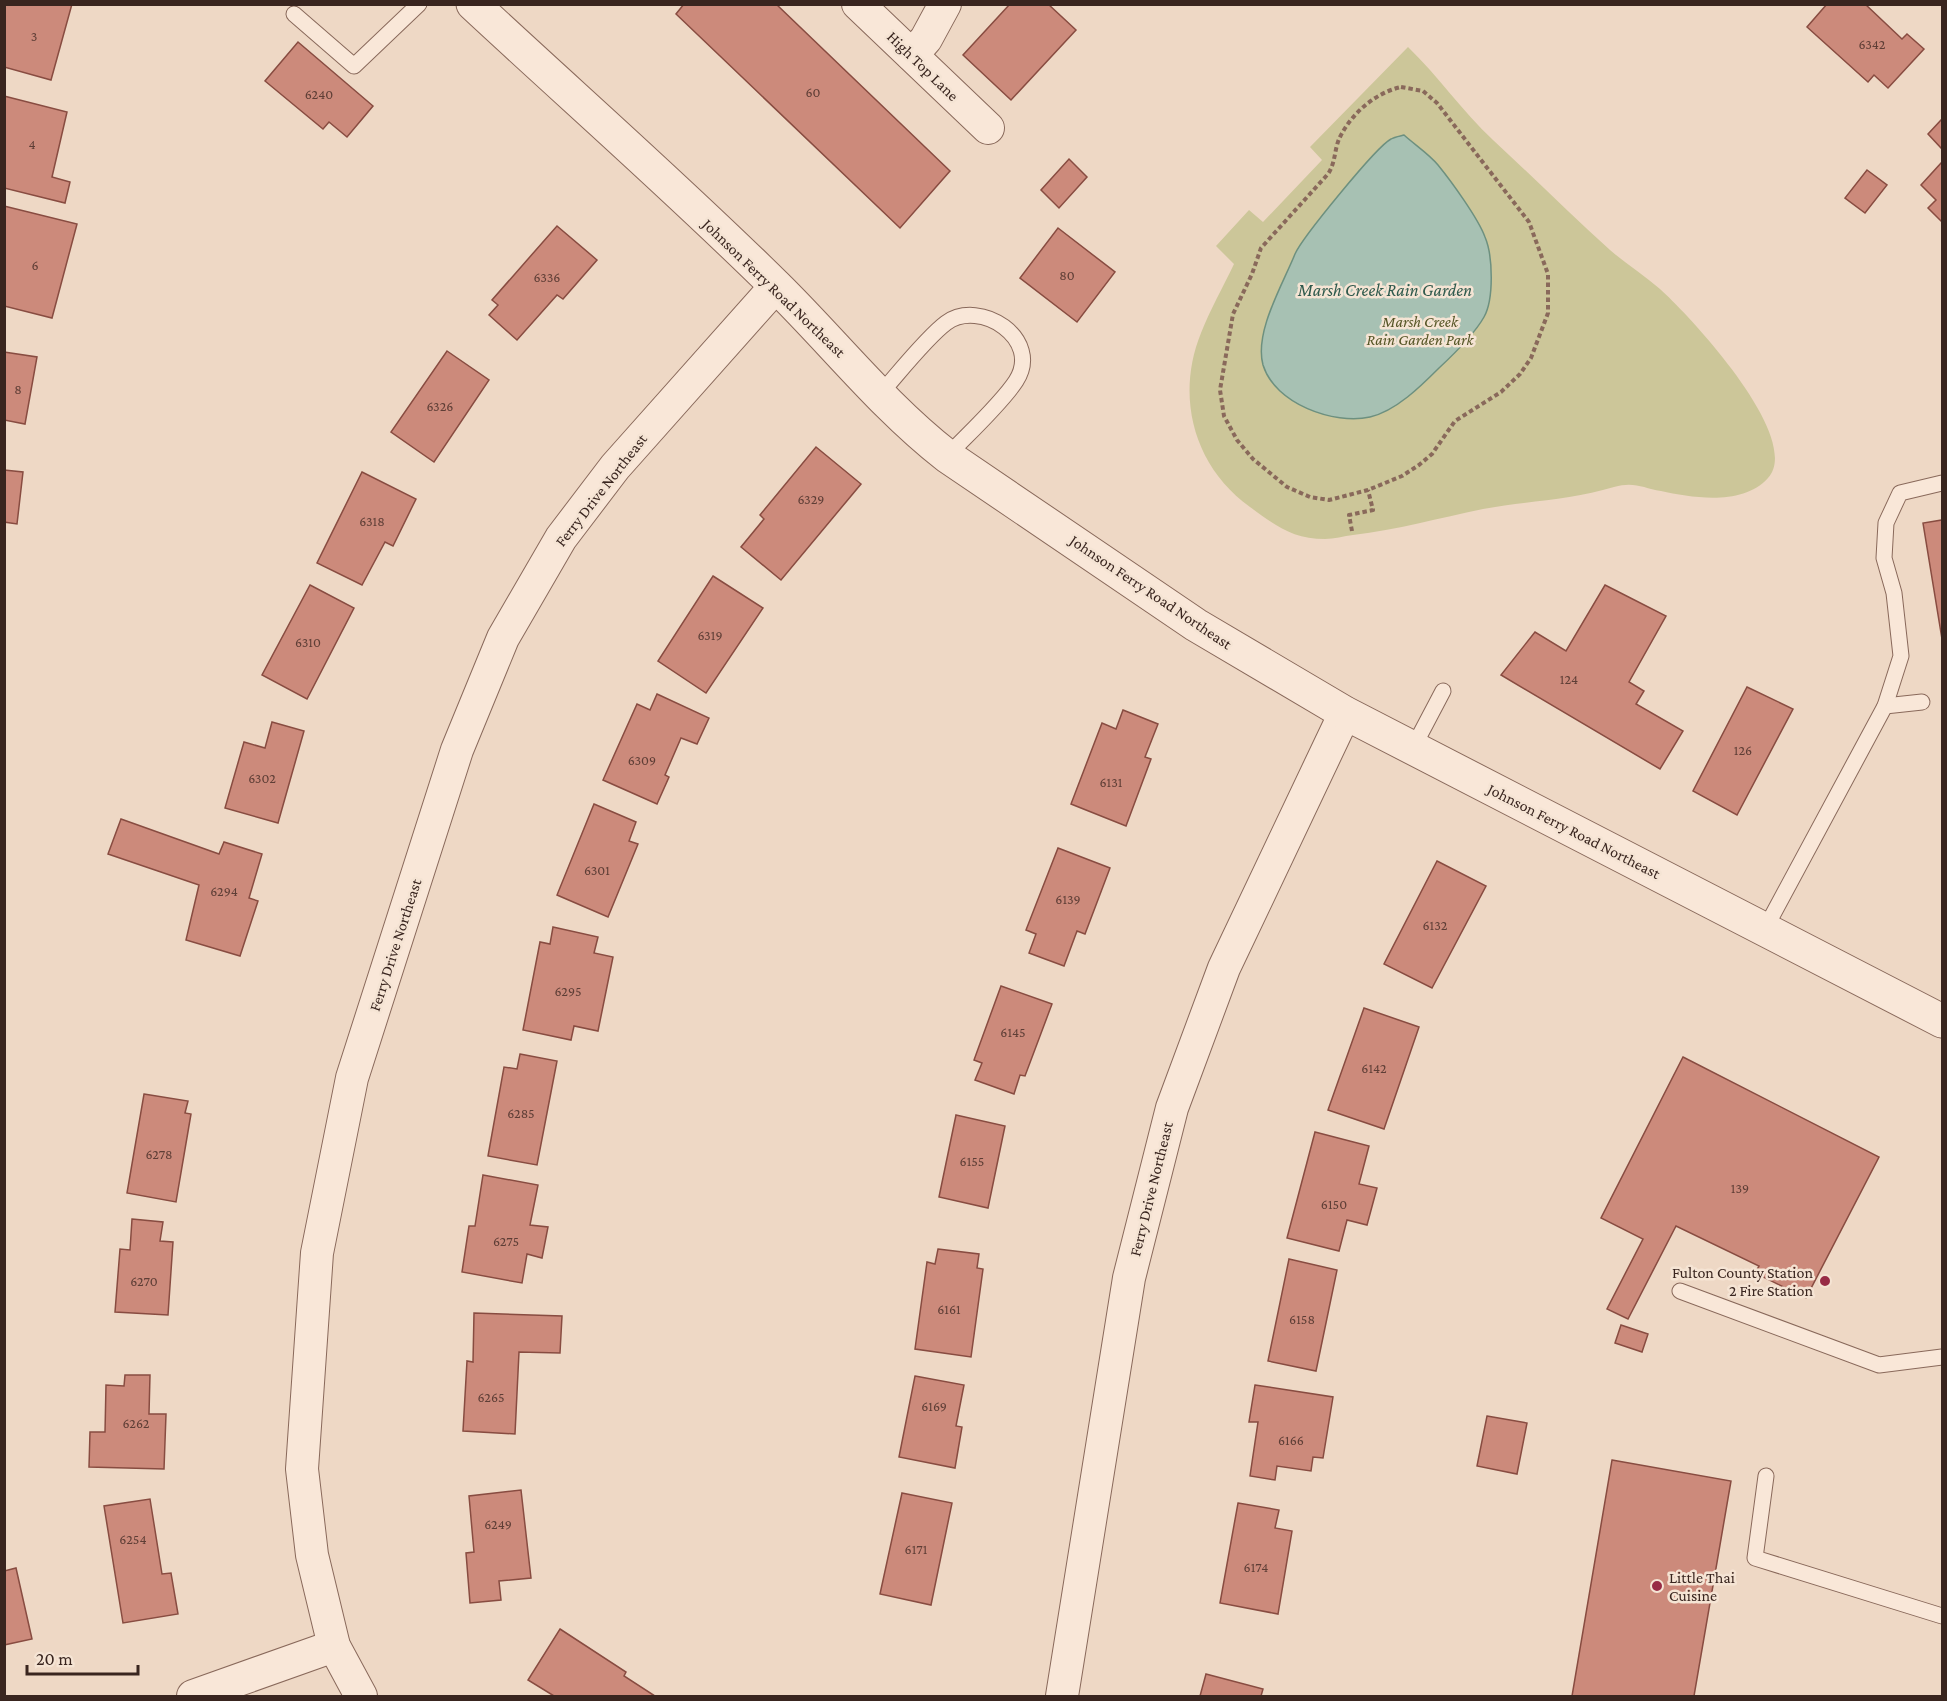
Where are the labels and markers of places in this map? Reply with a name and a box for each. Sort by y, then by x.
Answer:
place label: Fulton County Station 2 Fire Station [1672,1264,1813,1299]
marker: Fulton County Station 2 Fire Station [1818,1274,1832,1288]
place label: Little Thai Cuisine [1669,1569,1735,1604]
marker: Little Thai Cuisine [1650,1579,1664,1593]

